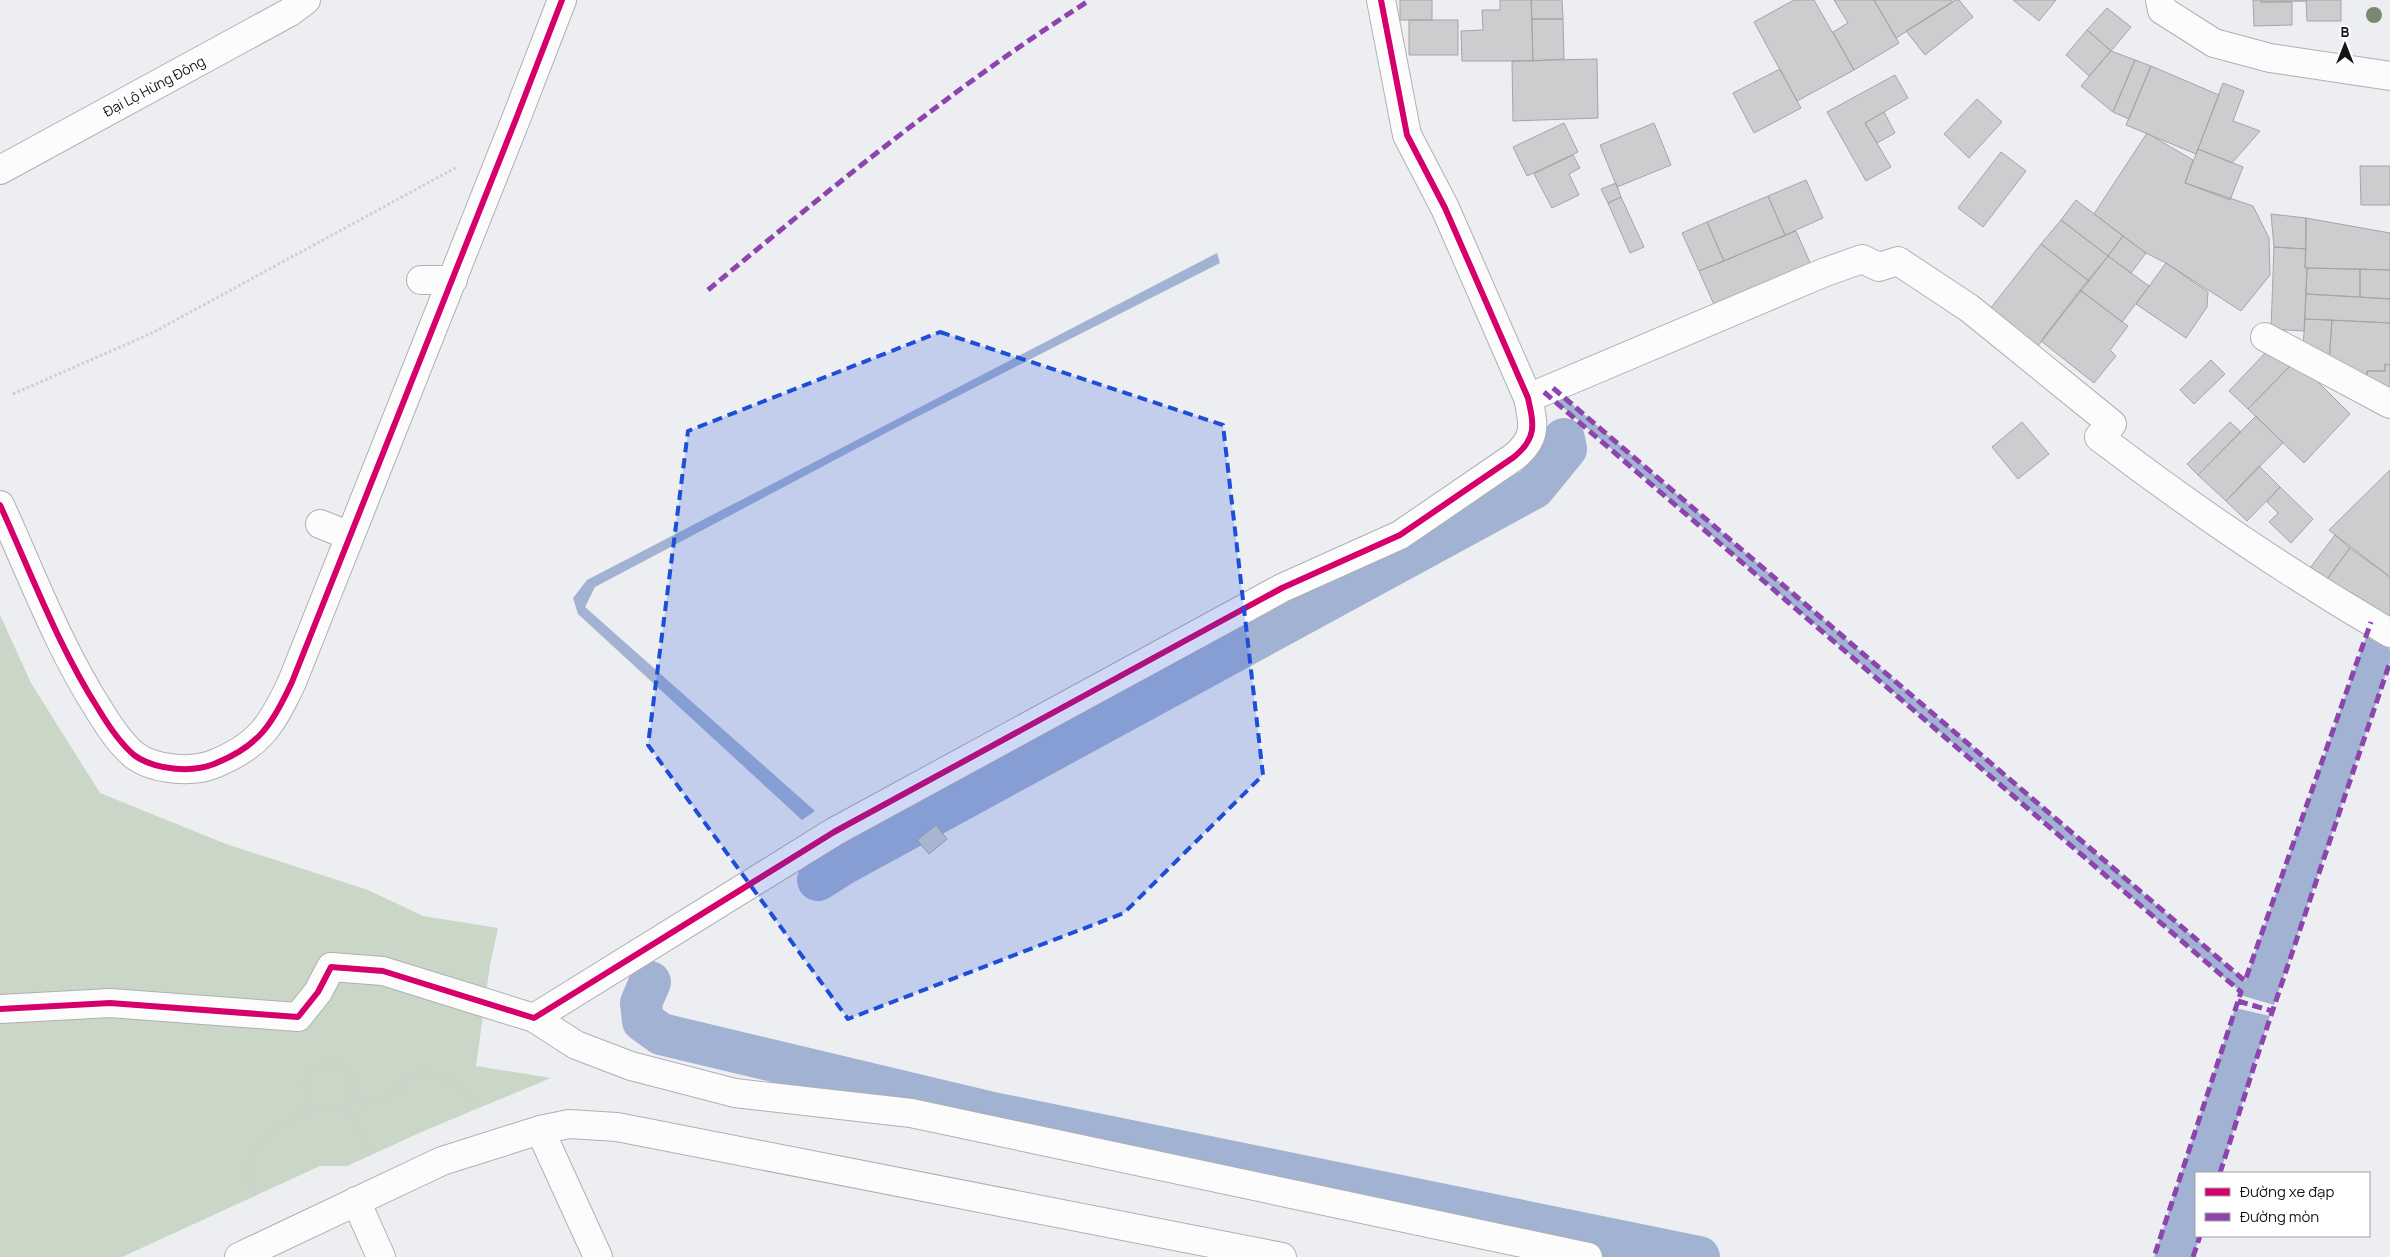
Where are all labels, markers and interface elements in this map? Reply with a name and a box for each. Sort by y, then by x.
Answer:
north arrow [2320,20,2370,70]
text: B [2341,22,2350,41]
street label: Đại Lộ Hừng Đông [100,51,208,121]
legend [2195,1172,2370,1237]
text: Đường xe đạp [2240,1181,2334,1202]
text: Đường mòn [2240,1206,2319,1227]

